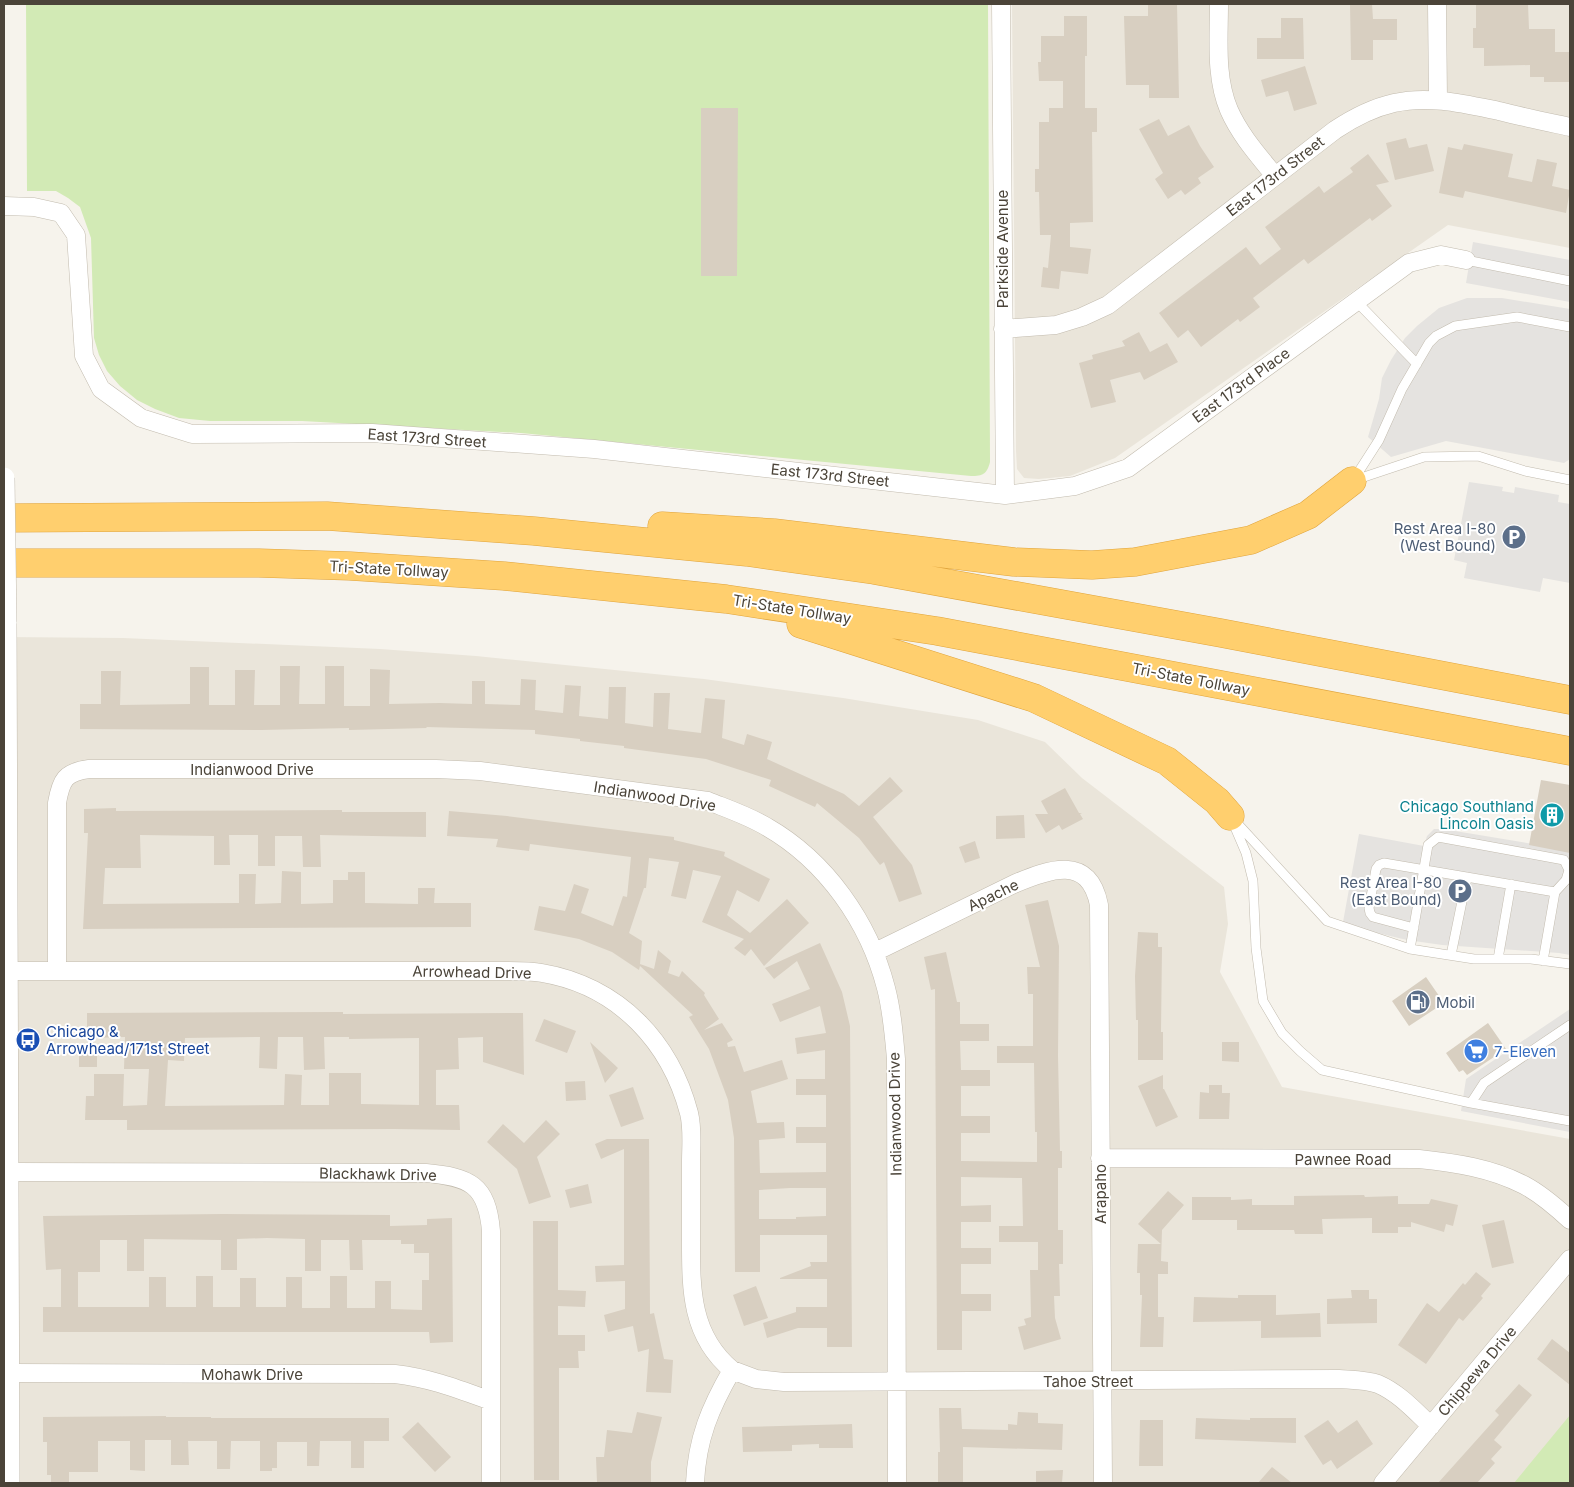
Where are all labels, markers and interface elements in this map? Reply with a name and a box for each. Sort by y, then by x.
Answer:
street label: East 173rd Street [1222,132,1328,220]
street label: Parkside Avenue [993,190,1012,308]
street label: East 173rd Place [1189,343,1293,427]
street label: East 173rd Street [367,424,487,452]
street label: East 173rd Street [770,459,890,491]
place label: Rest Area I-80 (West Bound) [1394,519,1496,555]
parking icon: Rest Area I-80 (West Bound) [1501,524,1527,550]
street label: Tri-State Tollway [329,556,450,582]
street label: Tri-State Tollway [731,590,853,628]
street label: Tri-State Tollway [1130,658,1252,700]
street label: Indianwood Drive [190,760,314,779]
street label: Indianwood Drive [592,777,718,815]
place label: Chicago Southland Lincoln Oasis [1400,797,1534,833]
building icon: Chicago Southland Lincoln Oasis [1539,802,1565,828]
place label: Rest Area I-80 (East Bound) [1340,873,1442,909]
street label: Apache [964,875,1022,915]
parking icon: Rest Area I-80 (East Bound) [1447,878,1473,904]
street label: Arrowhead Drive [412,961,532,983]
fuel station icon: Mobil [1405,989,1431,1015]
place label: Mobil [1436,993,1475,1012]
place label: Chicago & Arrowhead/171st Street [46,1022,210,1058]
bus stop icon: Chicago & Arrowhead/171st Street [15,1027,41,1053]
supermarket icon: 7-Eleven [1463,1038,1489,1064]
place label: 7-Eleven [1494,1042,1556,1061]
street label: Indianwood Drive [884,1052,906,1176]
street label: Pawnee Road [1294,1150,1392,1169]
street label: Blackhawk Drive [319,1163,437,1185]
street label: Arapaho [1091,1164,1110,1224]
street label: Chippewa Drive [1434,1322,1520,1420]
street label: Mohawk Drive [201,1365,303,1384]
street label: Tahoe Street [1043,1372,1133,1391]

